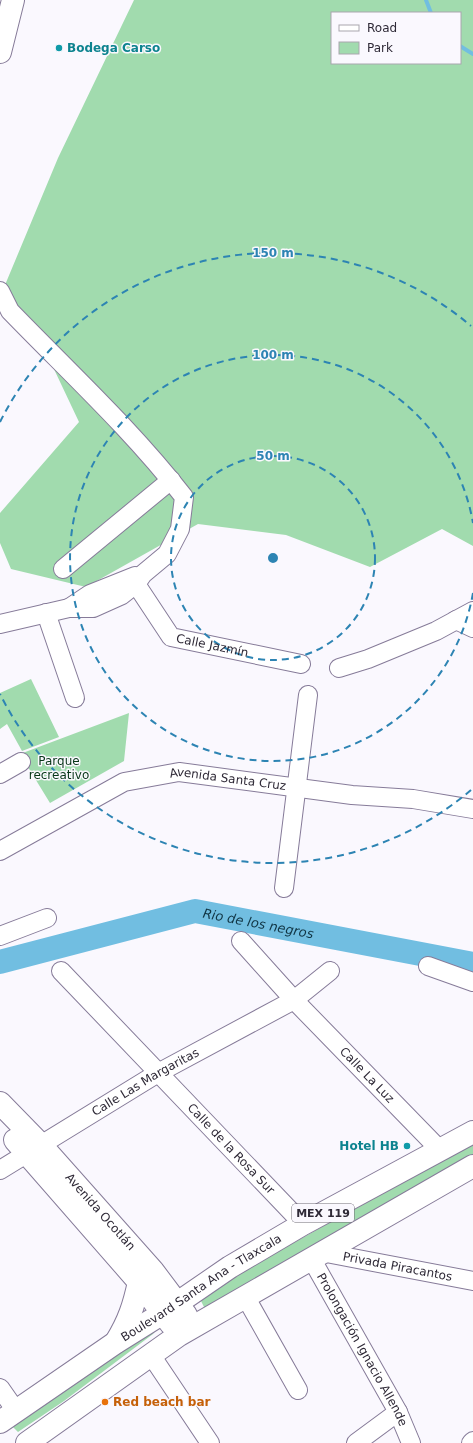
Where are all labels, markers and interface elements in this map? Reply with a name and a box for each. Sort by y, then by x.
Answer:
legend [331,12,461,64]
text: Road [367,21,397,35]
place label: Bodega Carso [67,41,160,55]
text: Park [367,41,393,55]
marker: Bodega Carso [54,43,64,53]
text: 150 m [252,246,294,260]
text: 100 m [252,348,294,362]
text: 50 m [256,449,290,463]
centre of rings [266,551,280,565]
street label: Calle Jazmín [175,631,250,660]
park label: Parque recreativo [29,754,89,782]
street label: Avenida Santa Cruz [168,765,287,793]
water label: Rio de los negros [202,905,315,941]
street label: Calle La Luz [337,1044,397,1106]
street label: Calle Las Margaritas [89,1045,201,1119]
street label: Calle de la Rosa Sur [185,1101,278,1197]
place label: Hotel HB [339,1139,399,1153]
marker: Hotel HB [402,1141,412,1151]
street label: Avenida Ocotlán [62,1170,138,1253]
road number: MEX 119 [292,1204,354,1222]
street label: Boulevard Santa Ana - Tlaxcala [119,1231,284,1344]
street label: Privada Piracantos [342,1249,454,1284]
street label: Prolongación Ignacio Allende [314,1271,410,1428]
place label: Red beach bar [113,1395,210,1409]
marker: Red beach bar [100,1397,110,1407]

